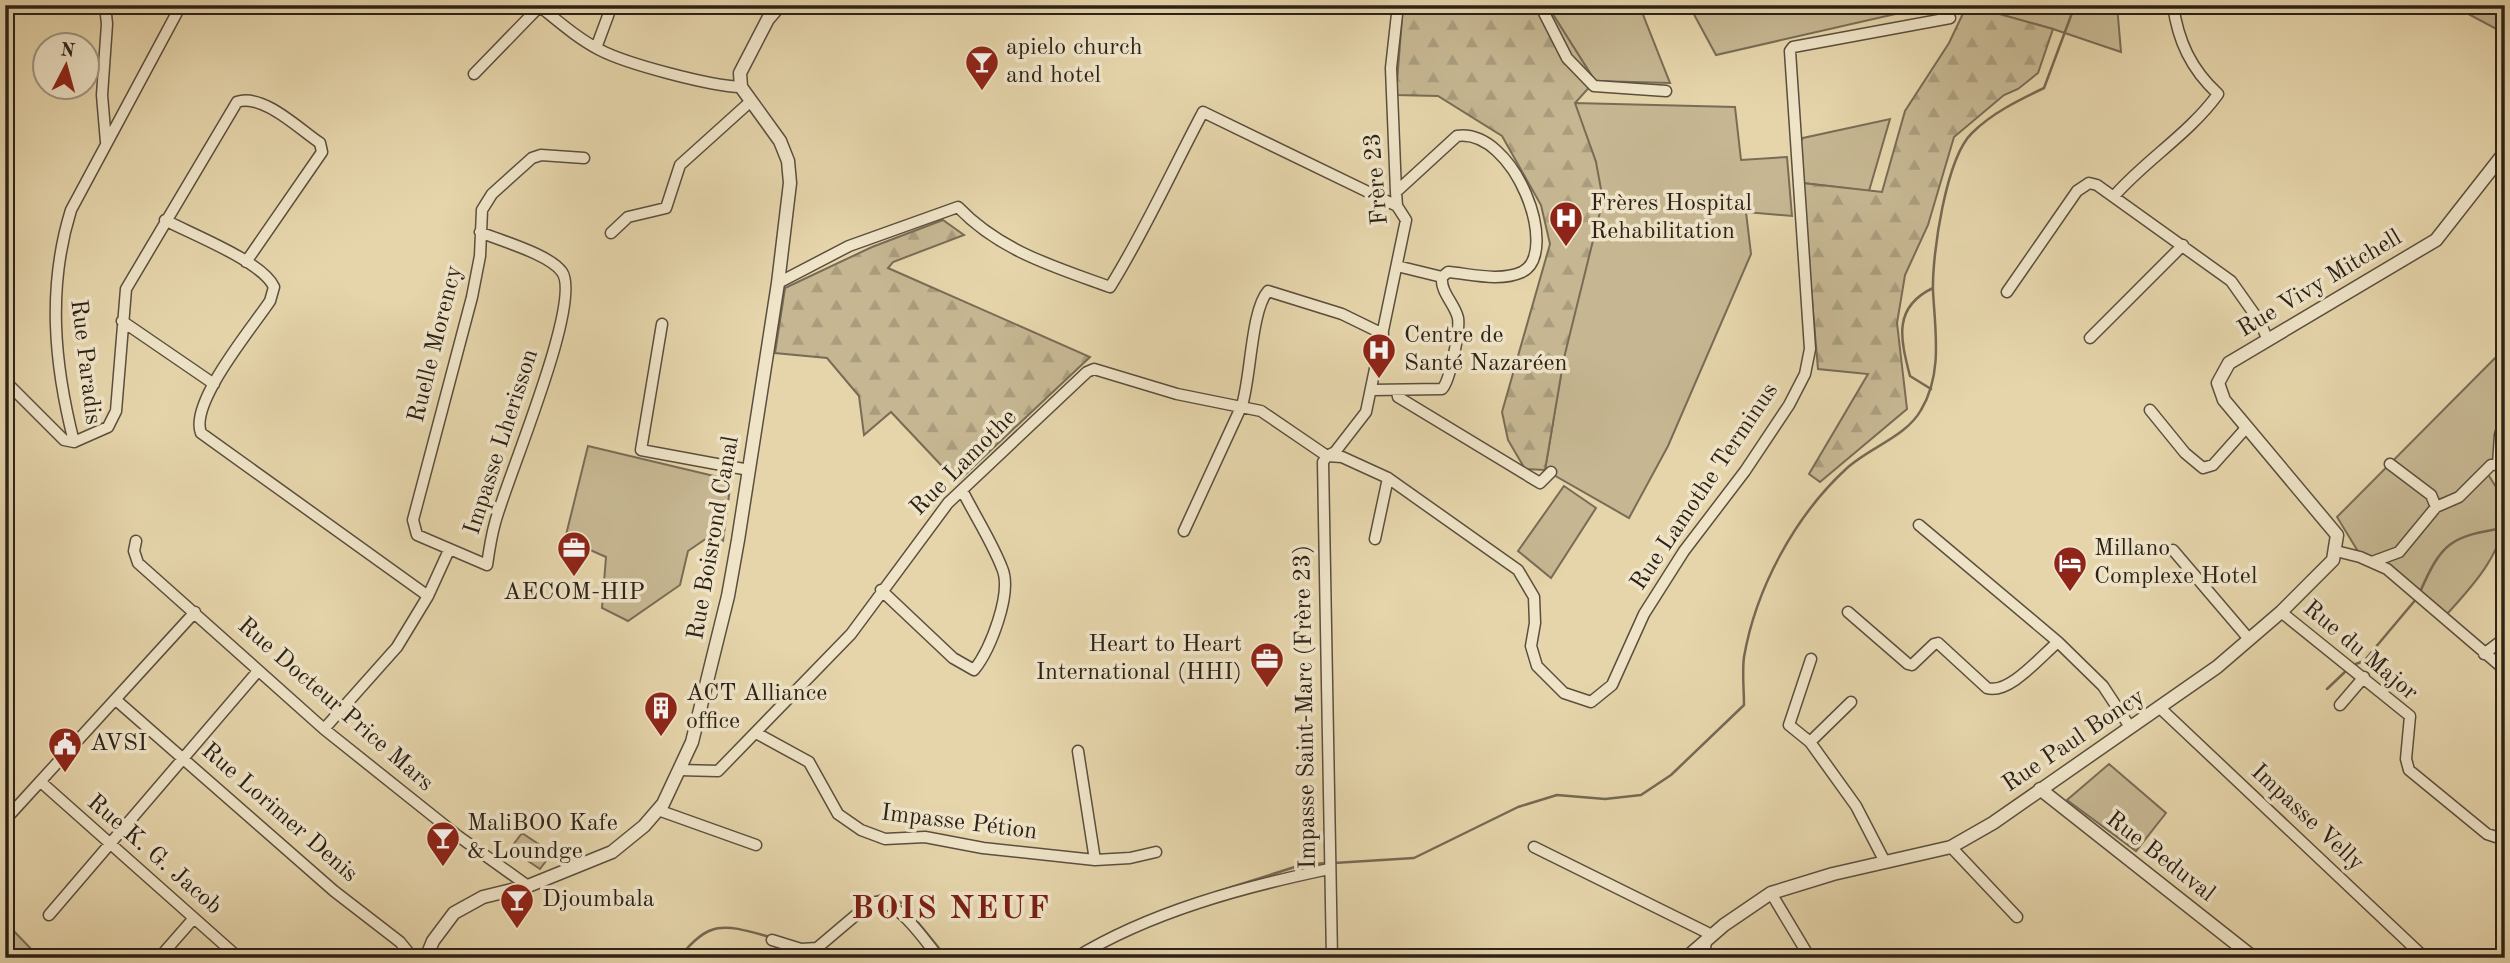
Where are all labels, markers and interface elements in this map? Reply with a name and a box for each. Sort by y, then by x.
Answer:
north arrow [32,32,102,102]
place label: apielo church and hotel [1006,36,1143,88]
text: N [59,41,76,62]
bar icon: apielo church and hotel [963,43,1001,92]
street label: Frère 23 [1361,132,1393,226]
place label: Frères Hospital Rehabilitation [1590,192,1752,244]
hospital icon: Frères Hospital Rehabilitation [1547,199,1585,248]
street label: Rue Vivy Mitchell [2234,226,2406,342]
street label: Ruelle Morency [405,263,467,425]
street label: Rue Paradis [65,298,105,426]
place label: Centre de Santé Nazaréen [1404,324,1568,376]
hospital icon: Centre de Santé Nazaréen [1360,331,1398,380]
street label: Impasse Lherisson [461,346,543,538]
street label: Rue Lamothe Terminus [1627,379,1783,595]
street label: Rue Lamothe [906,405,1022,521]
street label: Rue Boisrond Canal [684,434,744,642]
office icon: AECOM-HIP [555,529,593,578]
place label: Millano Complexe Hotel [2094,537,2257,589]
hotel icon: Millano Complexe Hotel [2051,544,2089,593]
street label: Impasse Saint-Marc (Frère 23) [1291,545,1321,869]
place label: AECOM-HIP [503,581,645,605]
street label: Rue du Major [2298,596,2422,706]
street label: Rue Docteur Price Mars [232,614,438,796]
place label: Heart to Heart International (HHI) [1036,633,1242,685]
office icon: Heart to Heart International (HHI) [1248,640,1286,689]
place label: ACT Alliance office [686,682,827,734]
street label: Rue Paul Boncy [1999,685,2150,797]
building icon: ACT Alliance office [642,689,680,738]
public building icon: AVSI [46,725,84,774]
place label: AVSI [90,732,147,756]
street label: Rue Lorimer Denis [196,739,362,887]
street label: Impasse Velly [2246,760,2368,876]
street label: Rue K. G. Jacob [82,790,226,920]
street label: Impasse Pétion [879,802,1039,844]
street label: Rue Beduval [2101,807,2219,907]
place label: MaliBOO Kafe & Loundge [467,812,618,864]
bar icon: MaliBOO Kafe & Loundge [424,819,462,868]
bar icon: Djoumbala [498,881,536,930]
place label: Djoumbala [542,888,655,912]
district label: BOIS NEUF [851,894,1051,926]

